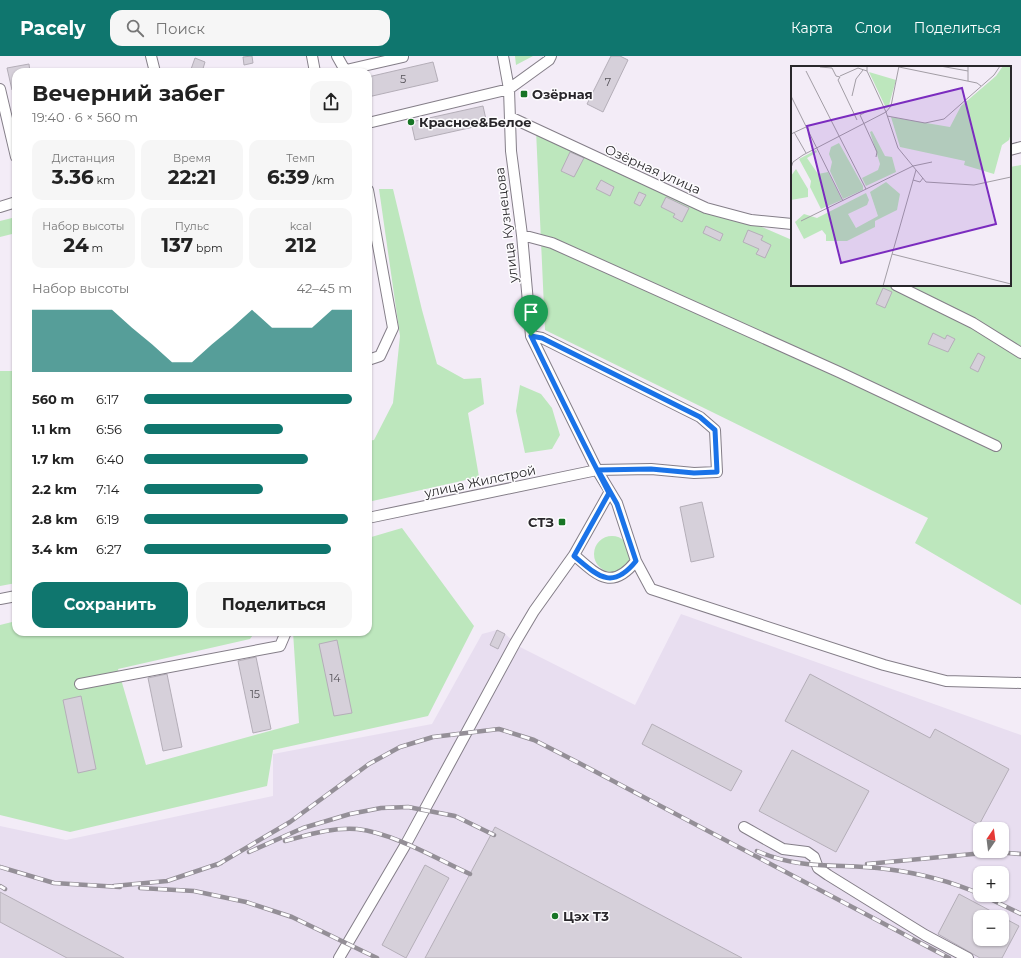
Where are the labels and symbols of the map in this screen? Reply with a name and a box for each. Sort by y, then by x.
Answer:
inset map [791,66,1011,286]
house number: 5 [400,72,406,86]
house number: 7 [605,75,611,89]
place label: Озёрная [532,86,593,102]
marker: Озёрная [519,89,529,99]
place label: Красное&Белое [419,114,532,130]
marker: Красное&Белое [406,117,416,127]
street label: Озёрная улица [603,141,703,197]
street label: улица Кузнецова [491,166,521,285]
pin [514,295,548,336]
street label: улица Жилстрой [422,461,537,501]
place label: СТЗ [528,514,554,530]
marker: СТЗ [557,517,567,527]
house number: 14 [329,671,341,685]
house number: 15 [250,687,260,701]
north arrow [973,822,1009,858]
place label: Цэх Т3 [563,908,609,924]
marker: Цэх Т3 [550,911,560,921]

